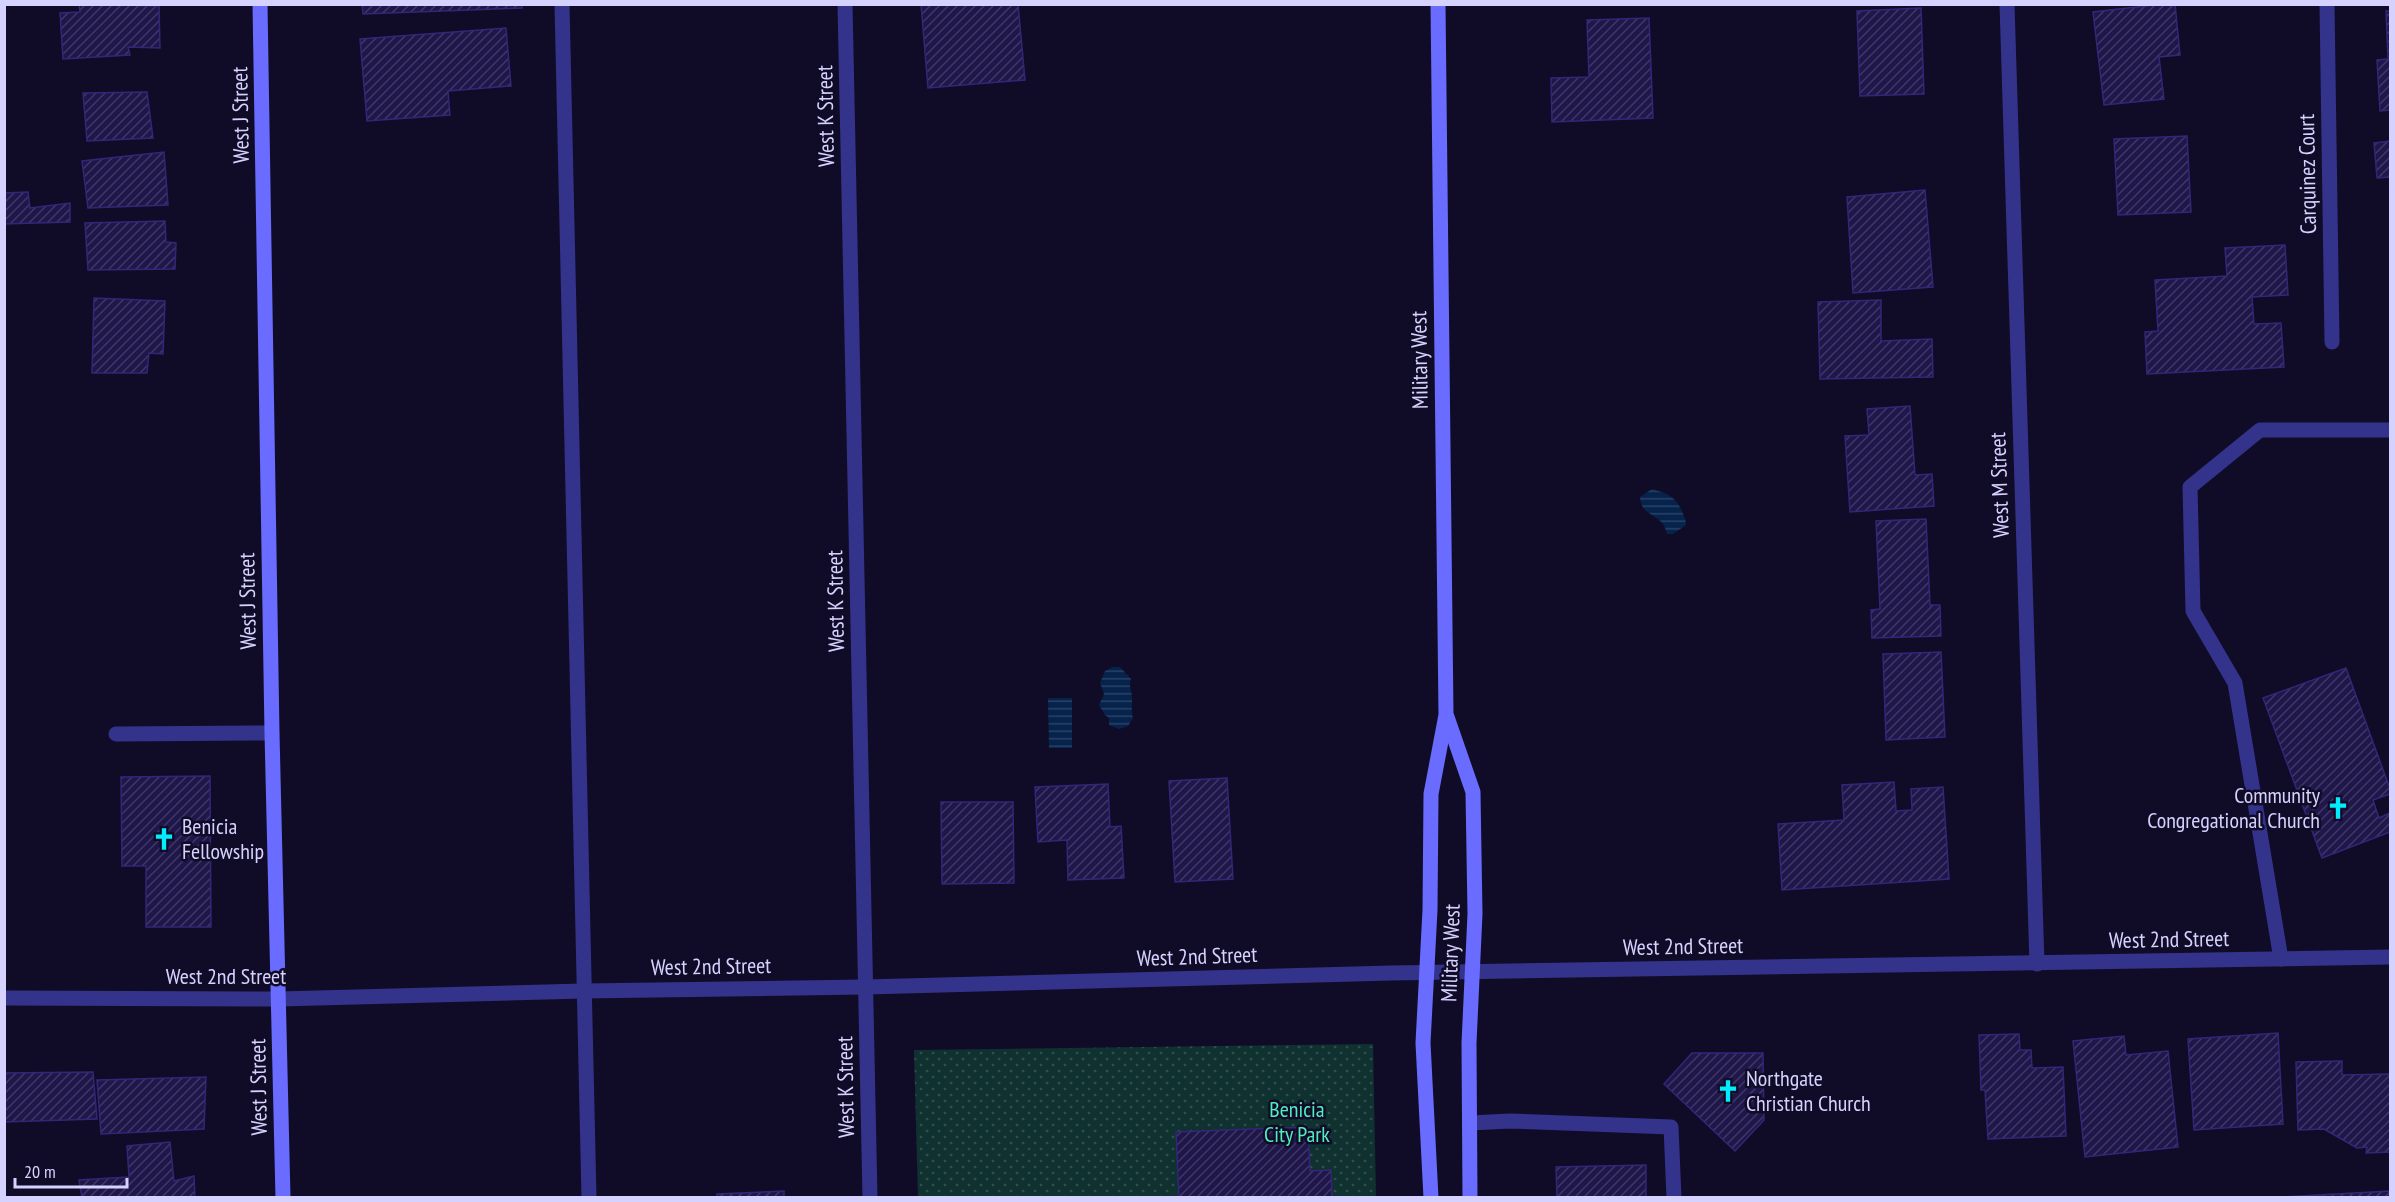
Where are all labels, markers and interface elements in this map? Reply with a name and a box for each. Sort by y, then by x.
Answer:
street label: West K Street [810,65,840,167]
street label: West J Street [225,66,255,164]
street label: Carquinez Court [2292,114,2322,234]
street label: Military West [1404,311,1434,409]
street label: West M Street [1983,432,2015,538]
street label: West K Street [820,550,850,652]
street label: West J Street [232,552,262,650]
place label: Community Congregational Church [2147,781,2321,834]
church icon: Community Congregational Church [2325,795,2351,821]
place label: Benicia Fellowship [182,812,264,865]
church icon: Benicia Fellowship [151,826,177,852]
street label: Military West [1434,904,1466,1002]
street label: West 2nd Street [2108,924,2230,954]
street label: West 2nd Street [1622,931,1744,961]
street label: West 2nd Street [1136,940,1258,972]
street label: West 2nd Street [650,951,772,981]
street label: West 2nd Street [166,962,286,990]
street label: West K Street [830,1036,860,1138]
street label: West J Street [243,1038,273,1136]
place label: Northgate Christian Church [1746,1064,1871,1117]
church icon: Northgate Christian Church [1715,1078,1741,1104]
park label: Benicia City Park [1264,1095,1330,1148]
scale bar [15,1151,128,1189]
text: 20 m [24,1160,56,1183]

